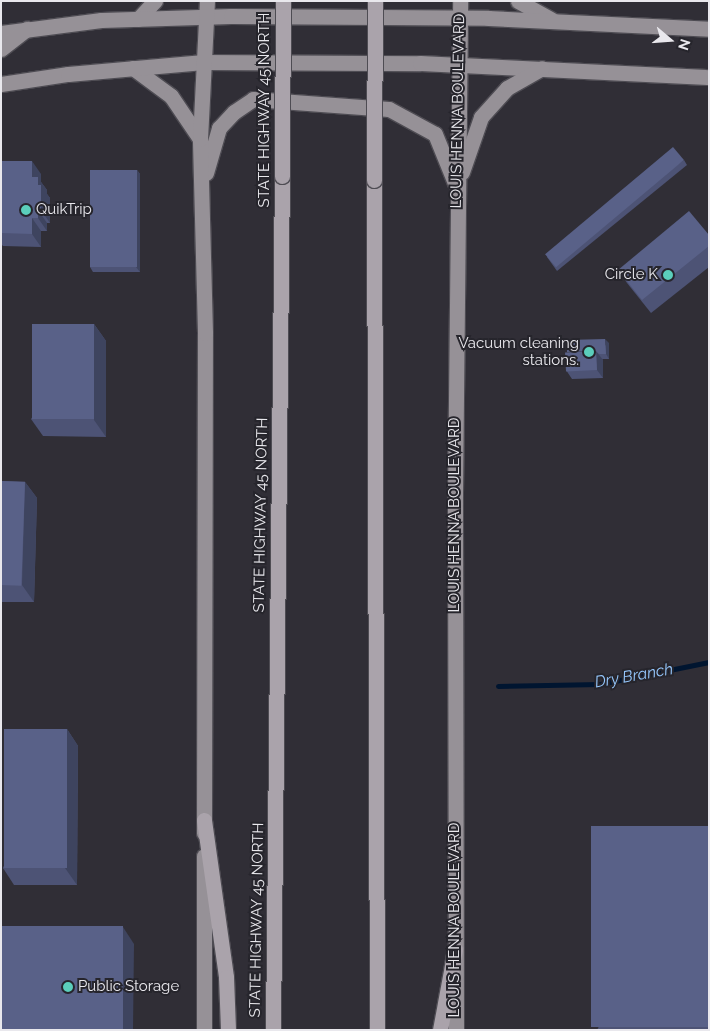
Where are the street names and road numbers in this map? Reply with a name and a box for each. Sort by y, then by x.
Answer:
street label: STATE HIGHWAY 45 NORTH [256,12,274,208]
street label: LOUIS HENNA BOULEVARD [447,13,469,209]
street label: STATE HIGHWAY 45 NORTH [250,417,272,613]
street label: LOUIS HENNA BOULEVARD [446,417,464,613]
street label: STATE HIGHWAY 45 NORTH [246,822,268,1018]
street label: LOUIS HENNA BOULEVARD [446,822,464,1018]

